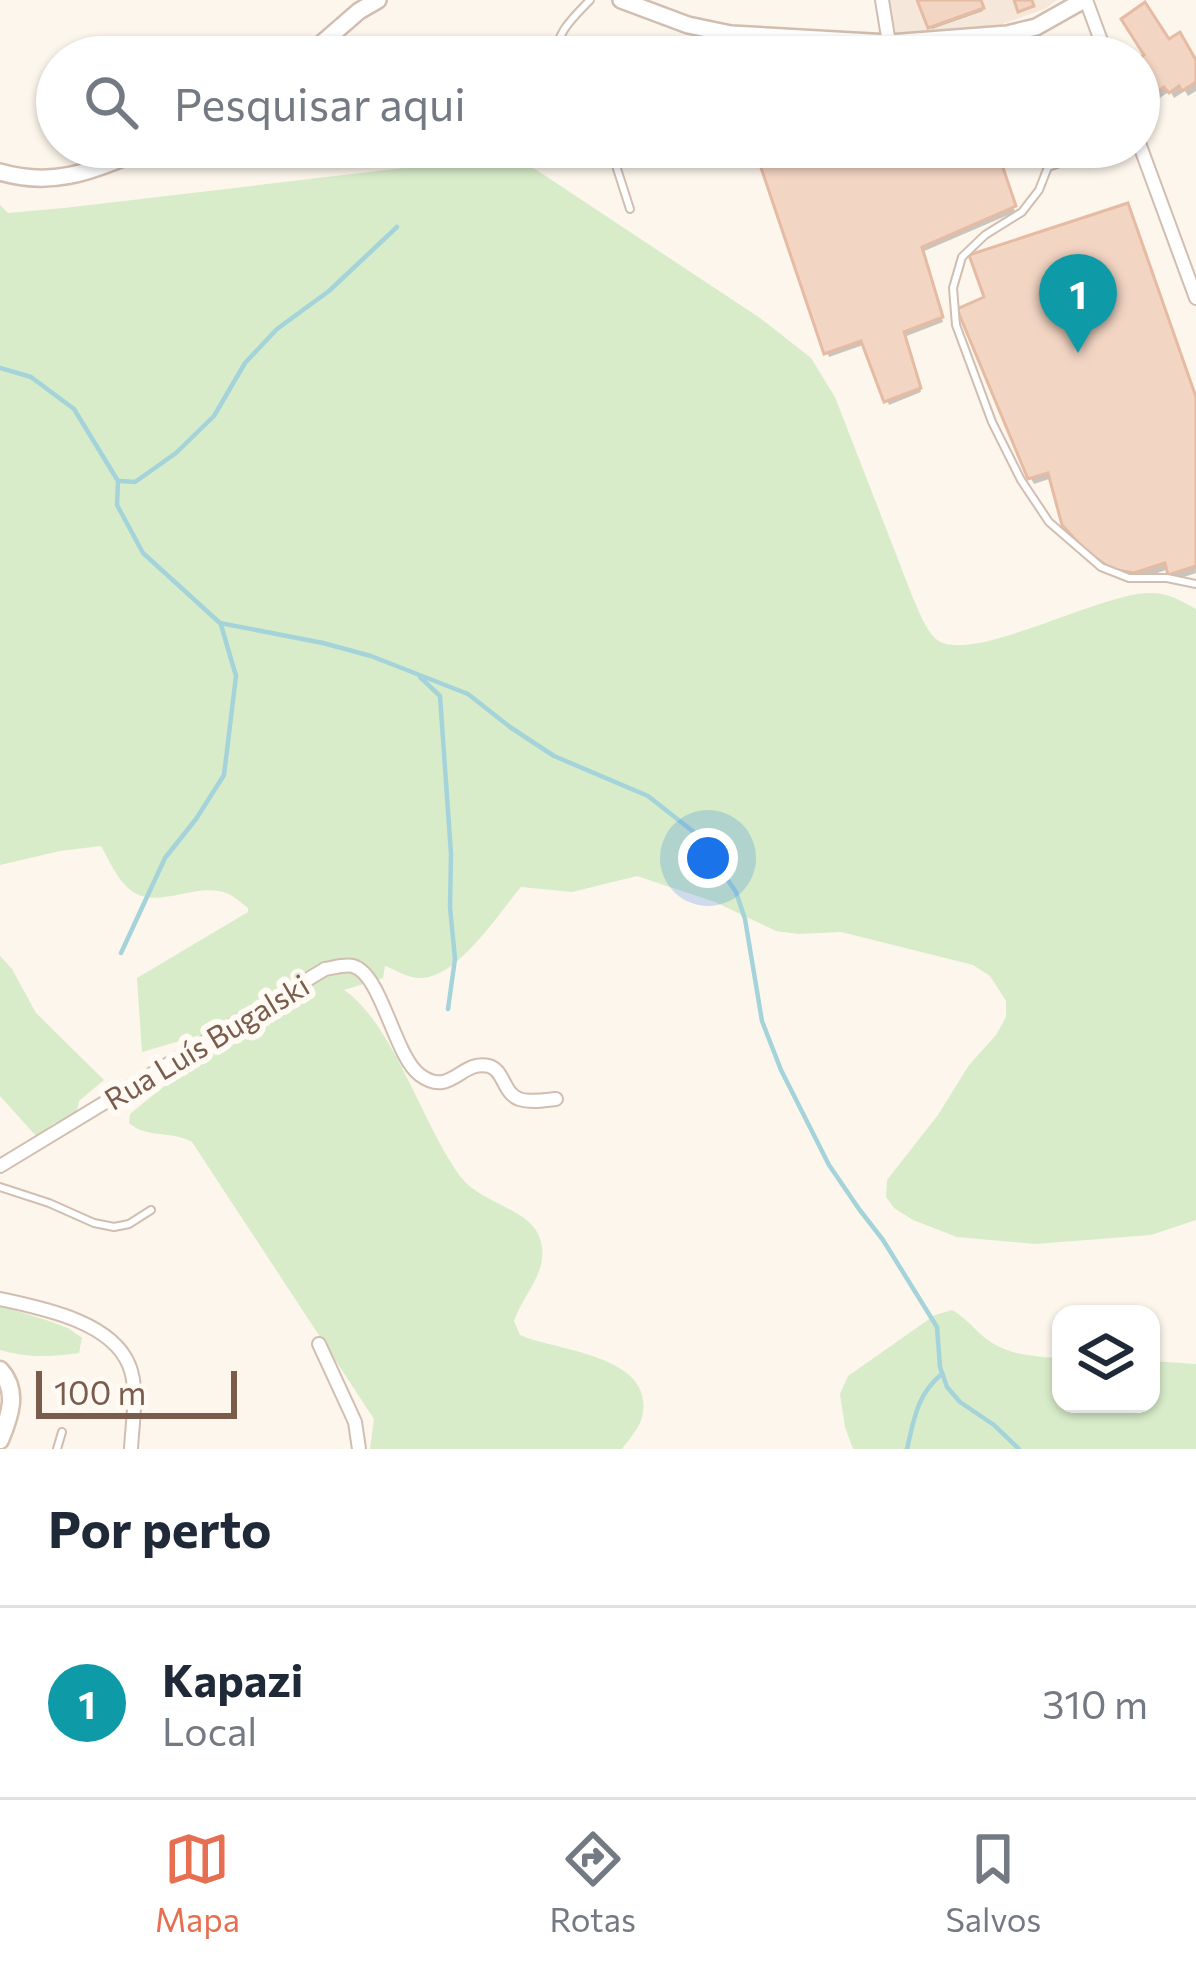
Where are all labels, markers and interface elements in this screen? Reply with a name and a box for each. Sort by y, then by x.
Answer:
search box [36,36,1160,168]
icon: search [78,69,144,135]
text: Pesquisar aqui [174,75,466,130]
pin: 1 [1039,254,1117,353]
your location [678,828,738,888]
street label: Rua Luís Bugalski [97,965,315,1117]
map controls [1052,1305,1160,1413]
button: layers [1052,1305,1160,1413]
scale bar [36,1365,237,1418]
text: 100 m [54,1371,146,1412]
text: Por perto [48,1496,272,1559]
text: Kapazi [162,1651,303,1706]
text: 1 [78,1679,96,1727]
text: 310 m [1042,1679,1148,1727]
text: Local [162,1706,257,1754]
tab: Mapa [155,1826,240,1939]
tab: Rotas [550,1826,636,1939]
tab: Salvos [945,1826,1041,1939]

